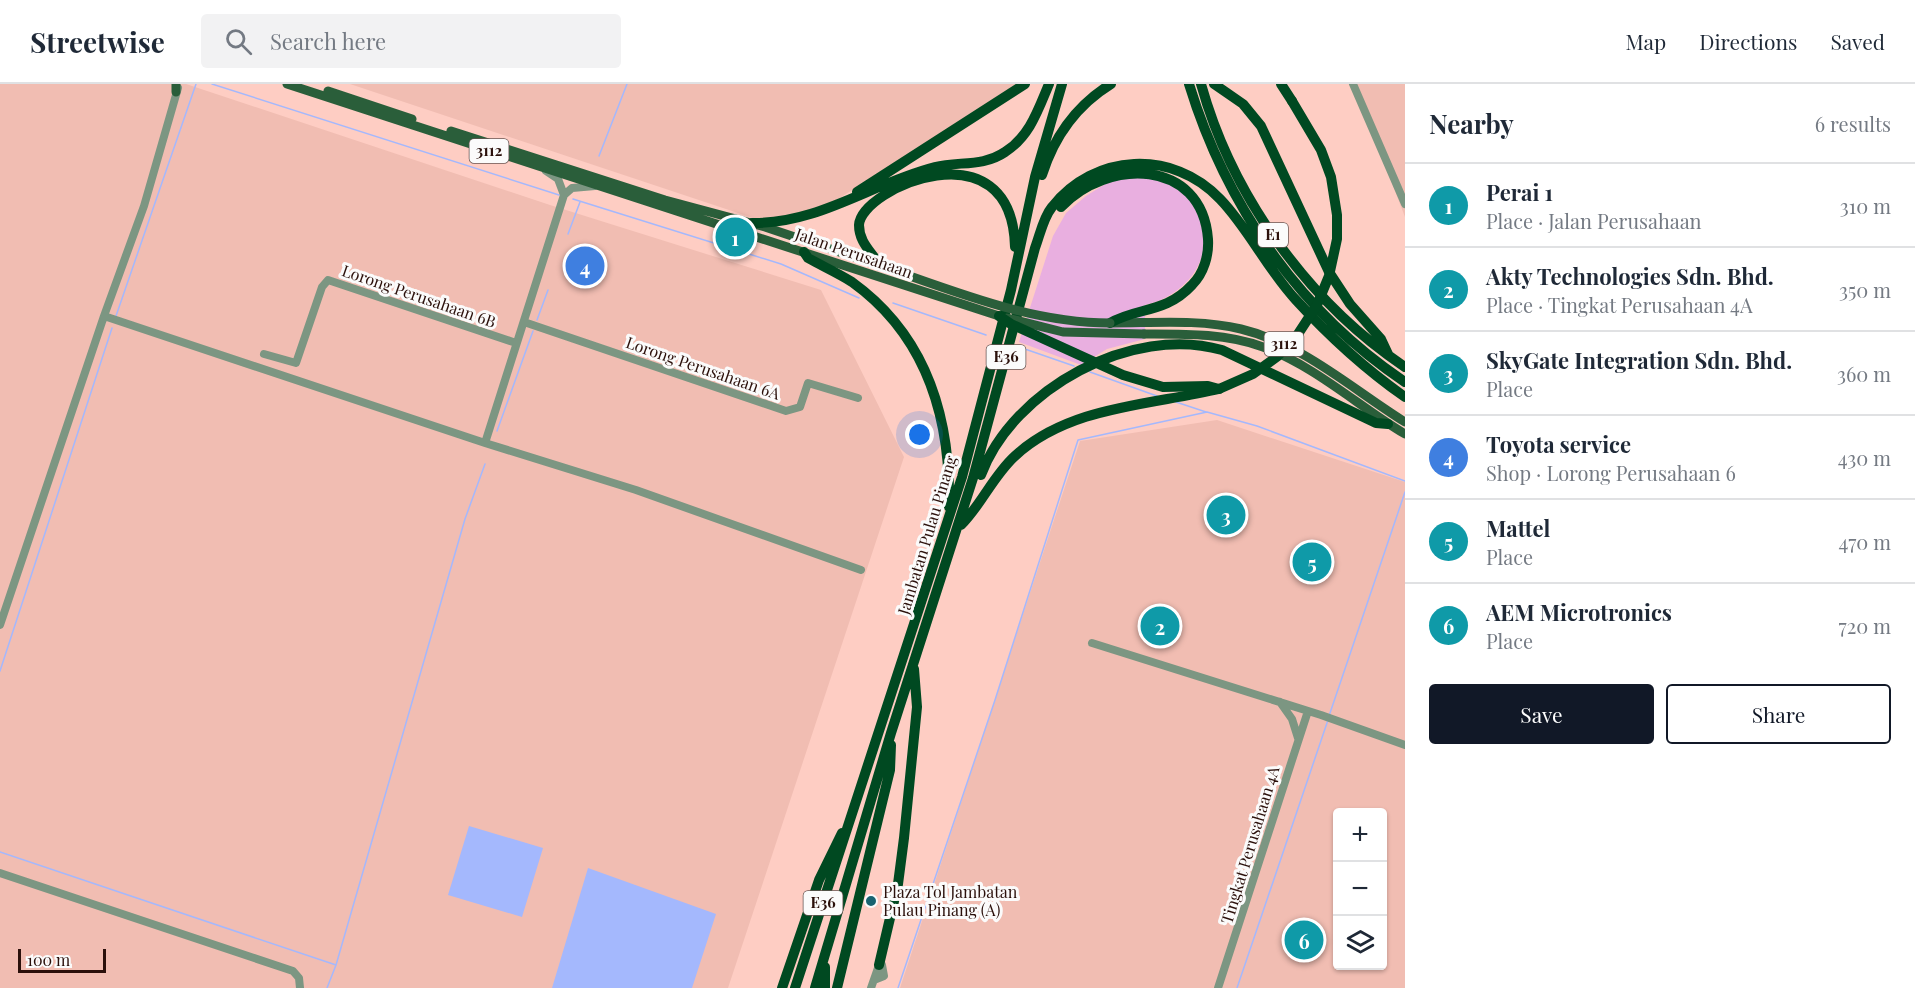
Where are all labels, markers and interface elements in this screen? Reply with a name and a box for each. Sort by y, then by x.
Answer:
search box [201,14,621,68]
text: Streetwise [30,23,165,60]
icon: search [222,25,255,58]
text: Search here [270,26,386,56]
text: Map [1625,27,1666,55]
text: Directions [1699,27,1797,55]
text: Saved [1830,27,1885,55]
text: Nearby [1429,106,1514,141]
text: 6 results [1815,110,1891,137]
road number: 3112 [470,139,508,163]
text: Perai 1 [1486,177,1553,207]
text: 1 [1445,192,1452,219]
text: 310 m [1840,192,1891,219]
text: Place · Jalan Perusahaan [1486,207,1702,234]
pin: 1 [716,214,754,260]
street label: Jalan Perusahaan [792,222,916,283]
road number: E1 [1258,223,1288,247]
pin: 4 [566,244,604,288]
street label: Lorong Perusahaan 6B [339,259,499,332]
text: Akty Technologies Sdn. Bhd. [1486,261,1774,291]
text: 2 [1443,276,1454,303]
text: 350 m [1839,276,1891,303]
text: Place · Tingkat Perusahaan 4A [1486,291,1753,318]
street label: Lorong Perusahaan 6A [623,331,784,404]
road number: 3112 [1264,332,1304,356]
road number: E36 [986,345,1026,369]
text: SkyGate Integration Sdn. Bhd. [1486,345,1792,375]
text: 3 [1444,360,1453,387]
text: 360 m [1837,360,1891,387]
text: Place [1486,375,1533,402]
your location [905,420,934,449]
text: Toyota service [1486,429,1631,459]
text: 4 [1443,444,1454,471]
text: 430 m [1838,444,1891,471]
street label: Jambatan Pulau Pinang [892,452,961,618]
text: Shop · Lorong Perusahaan 6 [1486,459,1736,486]
pin: 3 [1206,492,1246,538]
text: Mattel [1486,513,1550,543]
text: 5 [1444,528,1453,555]
text: 470 m [1839,528,1891,555]
pin: 5 [1292,540,1332,584]
text: Place [1486,543,1533,570]
text: AEM Microtronics [1486,597,1672,627]
pin: 2 [1140,604,1180,648]
text: 6 [1443,612,1454,639]
text: 720 m [1839,612,1891,639]
text: Place [1486,627,1533,654]
button: Save [1429,684,1654,744]
button: Share [1666,684,1891,744]
street label: Tingkat Perusahaan 4A [1216,763,1284,926]
map controls [1333,808,1387,970]
button: + [1333,808,1387,862]
button: − [1333,862,1387,916]
place label: Plaza Tol Jambatan Pulau Pinang (A) [883,881,1018,920]
road number: E36 [804,891,842,915]
marker: Plaza Tol Jambatan Pulau Pinang (A) [864,894,878,908]
button: layers [1333,916,1387,970]
pin: 6 [1284,918,1324,962]
scale bar [18,946,106,974]
text: 100 m [27,949,70,970]

